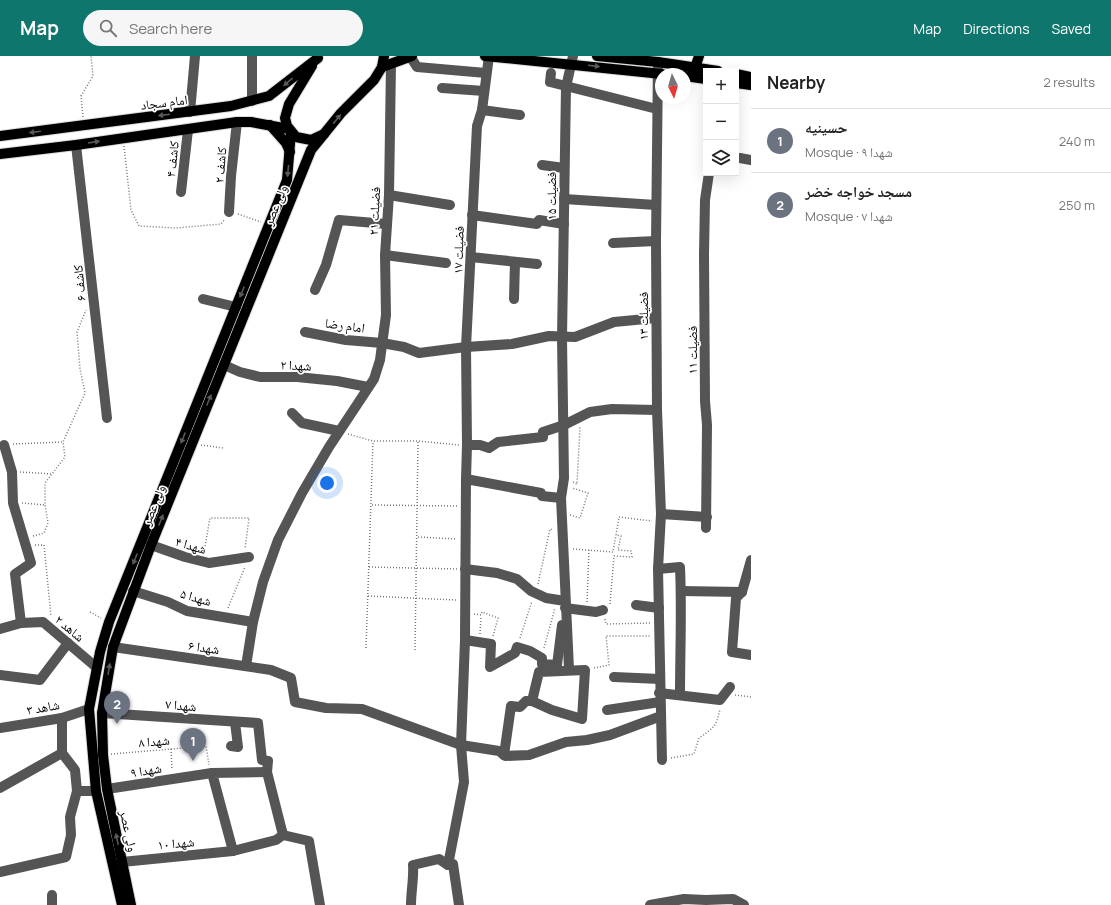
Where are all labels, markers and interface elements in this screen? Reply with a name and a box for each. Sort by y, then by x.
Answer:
search box [83,10,363,46]
text: Map [20,15,59,41]
icon: search [97,17,119,39]
text: Search here [129,18,212,39]
text: Map [913,19,941,38]
text: Directions [963,19,1030,38]
text: Saved [1052,19,1091,38]
one-way arrow [588,63,600,69]
north arrow [655,68,691,104]
map controls [703,68,739,176]
button: + [703,68,739,104]
text: Nearby [767,71,825,94]
text: 2 results [1043,73,1095,91]
one-way arrow [282,78,293,87]
street label: امام سجاد [140,90,188,114]
button: − [703,104,739,140]
one-way arrow [158,112,170,118]
one-way arrow [332,113,341,124]
text: حسینیه [805,117,847,138]
one-way arrow [29,129,41,135]
text: 1 [777,132,783,150]
text: 240 m [1059,132,1095,150]
one-way arrow [88,139,100,145]
street label: کاشف ۴ [161,139,183,178]
button: layers [703,140,739,176]
text: Mosque · شهدا ۹ [805,143,893,161]
street label: کاشف ۲ [209,146,231,184]
one-way arrow [285,165,292,177]
street label: فضیلت ۱۵ [542,172,560,220]
text: مسجد خواجه خضر [805,181,912,202]
street label: ولی عصر [258,182,291,229]
street label: فضیلت ۲۱ [364,186,384,236]
text: 2 [776,196,784,214]
text: 250 m [1059,196,1095,214]
text: Mosque · شهدا ۷ [805,207,893,225]
street label: فضیلت ۱۷ [448,226,468,274]
street label: کاشف ۶ [68,263,90,302]
one-way arrow [239,286,245,298]
street label: فضیلت ۱۳ [634,292,652,340]
street label: امام رضا [324,313,366,337]
street label: فضیلت ۱۱ [683,326,701,374]
street label: شهدا ۲ [280,355,312,375]
one-way arrow [207,393,213,405]
one-way arrow [180,433,186,445]
your location [317,473,337,493]
street label: ولی عصر [136,482,169,529]
one-way arrow [158,514,164,526]
street label: شهدا ۴ [174,532,208,558]
one-way arrow [131,554,137,566]
street label: شهدا ۵ [179,584,213,610]
street label: شاهد ۲ [52,610,88,646]
street label: شهدا ۶ [187,636,221,658]
one-way arrow [106,663,112,676]
pin: 2 [104,691,130,724]
street label: شاهد ۳ [25,695,61,719]
street label: شهدا ۷ [165,695,197,715]
pin: 1 [180,728,206,761]
street label: شهدا ۸ [138,731,170,751]
street label: شهدا ۹ [129,759,163,781]
street label: ولی عصر [116,807,142,854]
street label: شهدا ۱۰ [157,832,195,854]
one-way arrow [114,833,120,846]

